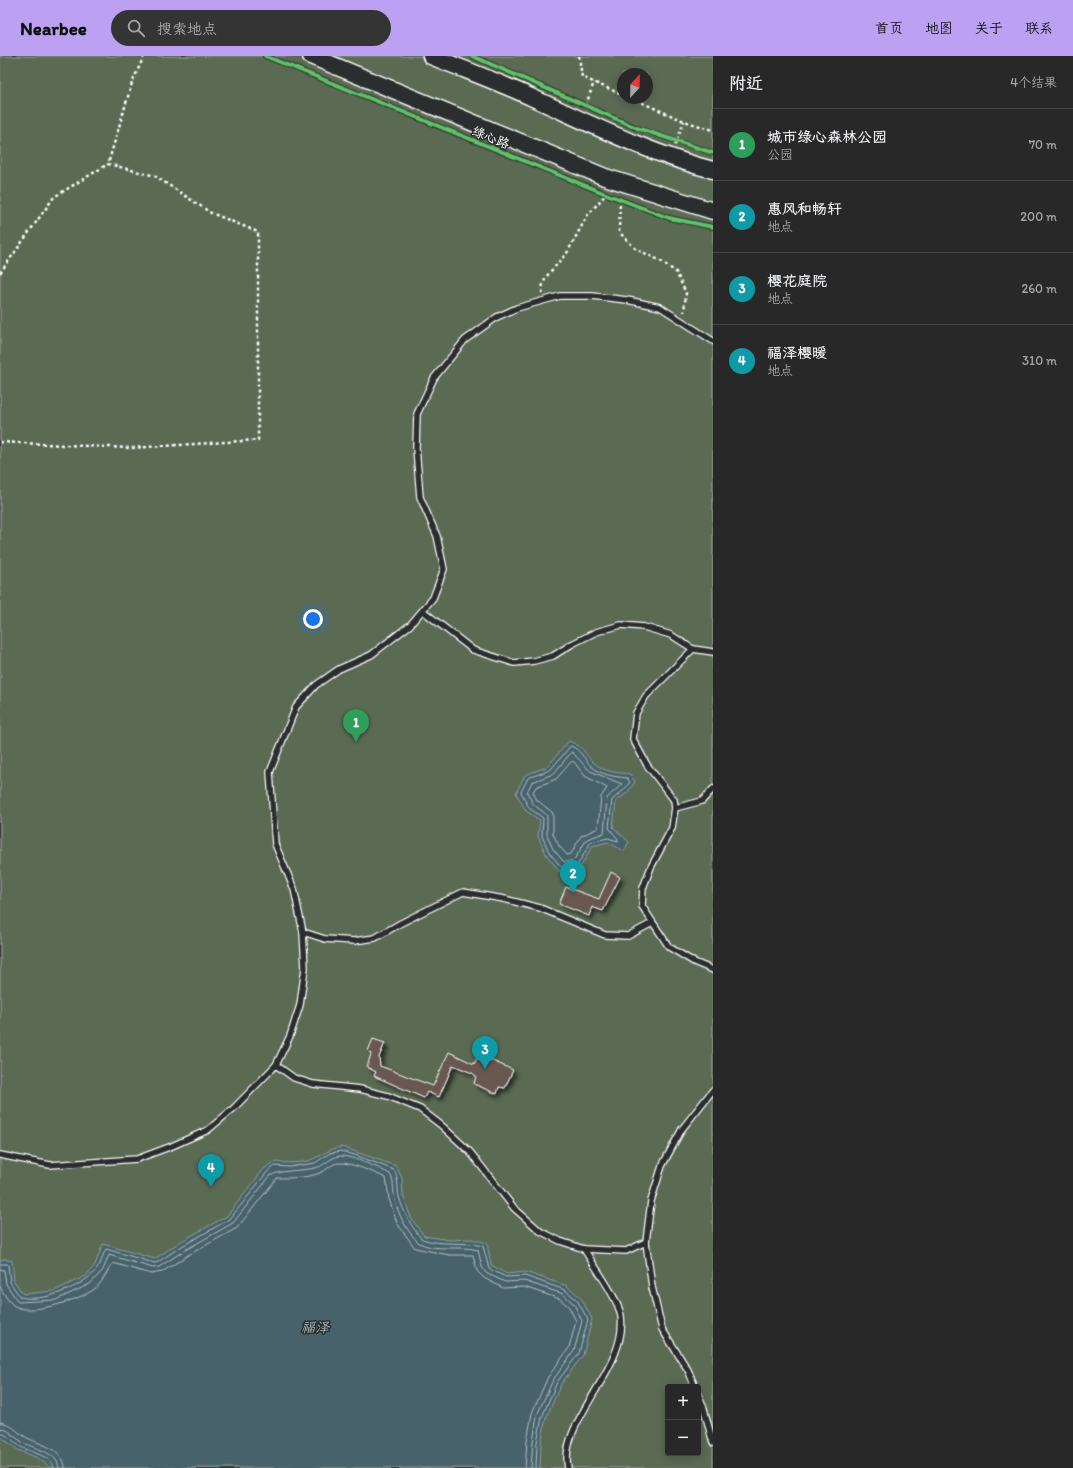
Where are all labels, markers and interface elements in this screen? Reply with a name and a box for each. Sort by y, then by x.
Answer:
search box [111,10,391,46]
text: Nearbee [20,17,87,40]
icon: search [125,17,147,39]
text: 搜索地点 [157,20,217,38]
text: 首页 [875,20,903,37]
text: 地图 [925,20,953,37]
text: 关于 [975,20,1003,37]
text: 联系 [1025,20,1053,37]
north arrow [617,68,653,104]
text: 附近 [729,73,763,93]
text: 4个结果 [1010,75,1057,90]
street label: 绿心路 [470,123,512,152]
text: 城市绿心森林公园 [767,128,887,146]
text: 1 [739,137,745,152]
text: 70 m [1029,137,1057,152]
text: 公园 [767,147,793,162]
text: 惠风和畅轩 [767,200,842,218]
text: 2 [739,209,745,224]
text: 200 m [1020,209,1057,224]
text: 地点 [767,219,793,234]
text: 樱花庭院 [767,272,827,290]
text: 3 [738,281,746,296]
text: 260 m [1021,281,1057,296]
text: 地点 [767,291,793,306]
text: 福泽樱暖 [767,344,827,362]
text: 4 [738,353,746,368]
text: 310 m [1022,353,1057,368]
text: 地点 [767,363,793,378]
your location [303,609,323,629]
pin: 1 [343,709,369,742]
pin: 2 [560,860,586,893]
pin: 3 [472,1036,498,1069]
pin: 4 [198,1154,224,1187]
water label: 福泽 [301,1319,330,1336]
map controls [665,1384,701,1456]
button: + [665,1384,701,1420]
button: − [665,1420,701,1456]

